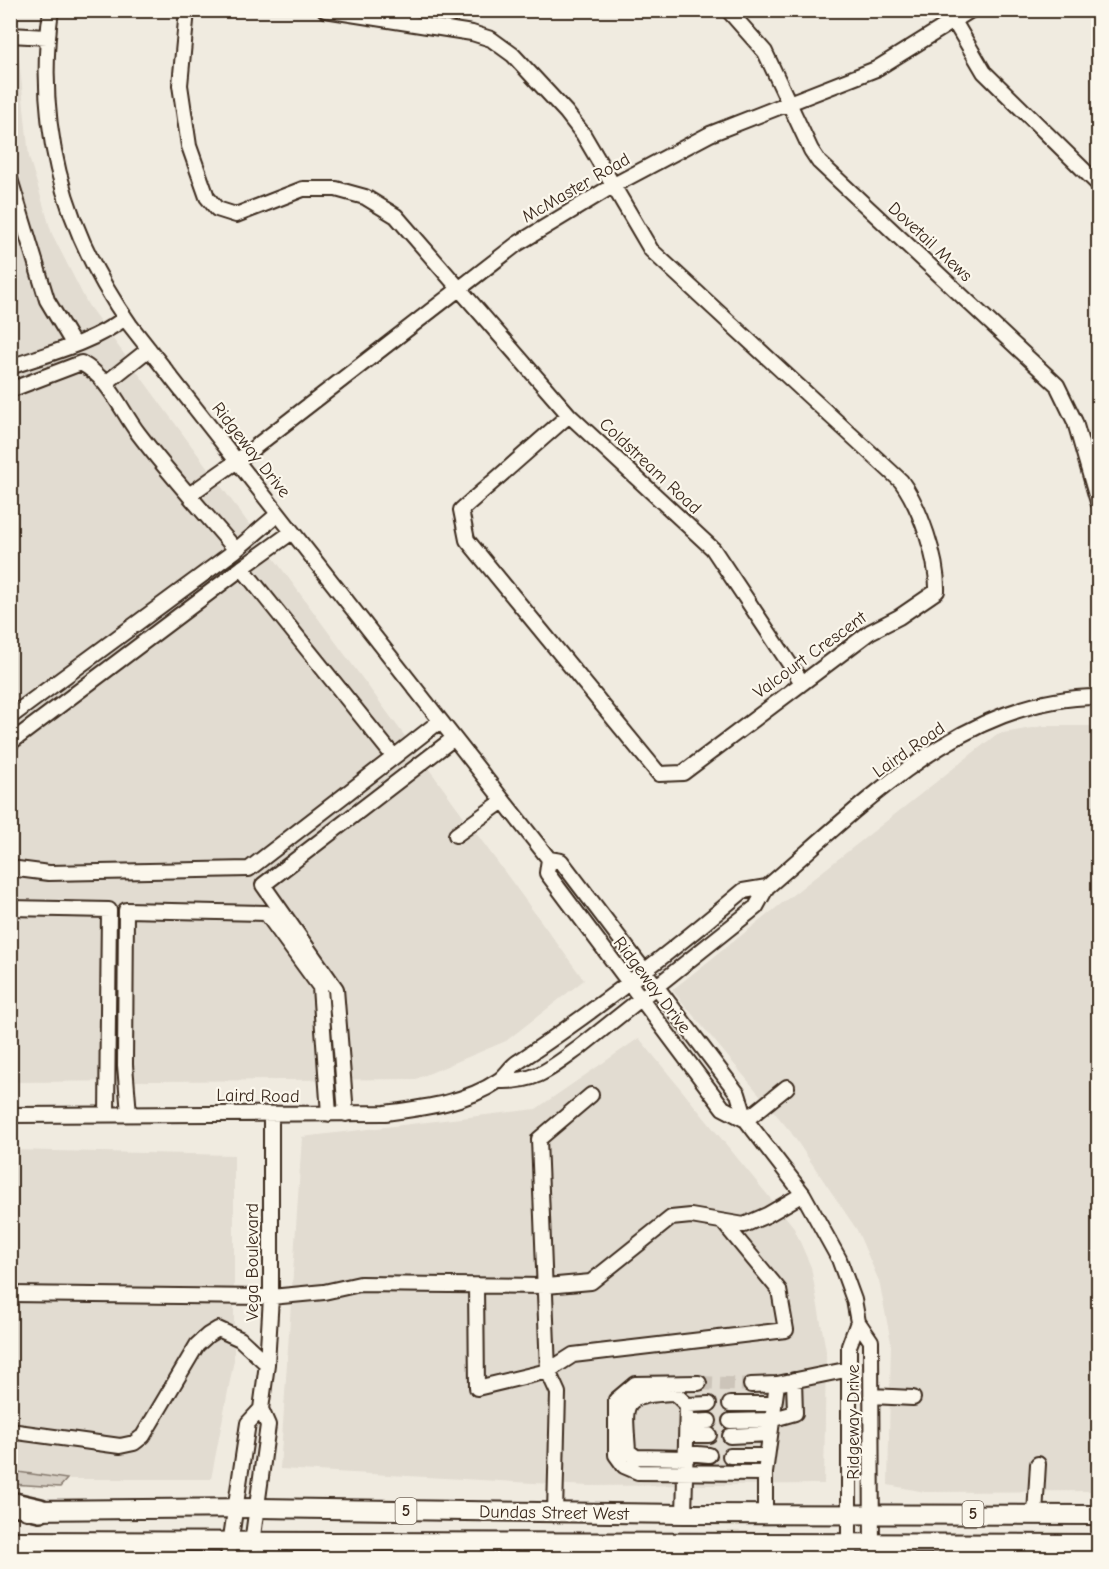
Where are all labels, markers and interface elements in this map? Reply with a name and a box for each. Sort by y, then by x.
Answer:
street label: McMaster Road [518,149,634,227]
street label: Dovetail Mews [884,198,976,286]
street label: Ridgeway Drive [207,398,295,502]
street label: Coldstream Road [595,413,705,519]
street label: Valcourt Crescent [749,606,871,703]
street label: Laird Road [869,718,949,782]
street label: Ridgeway Drive [609,933,695,1037]
street label: Laird Road [216,1085,300,1107]
street label: Vega Boulevard [242,1203,263,1321]
street label: Ridgeway Drive [843,1364,864,1480]
road number: 5 [396,1498,416,1524]
street label: Dundas Street West [479,1501,630,1525]
road number: 5 [962,1501,984,1527]

